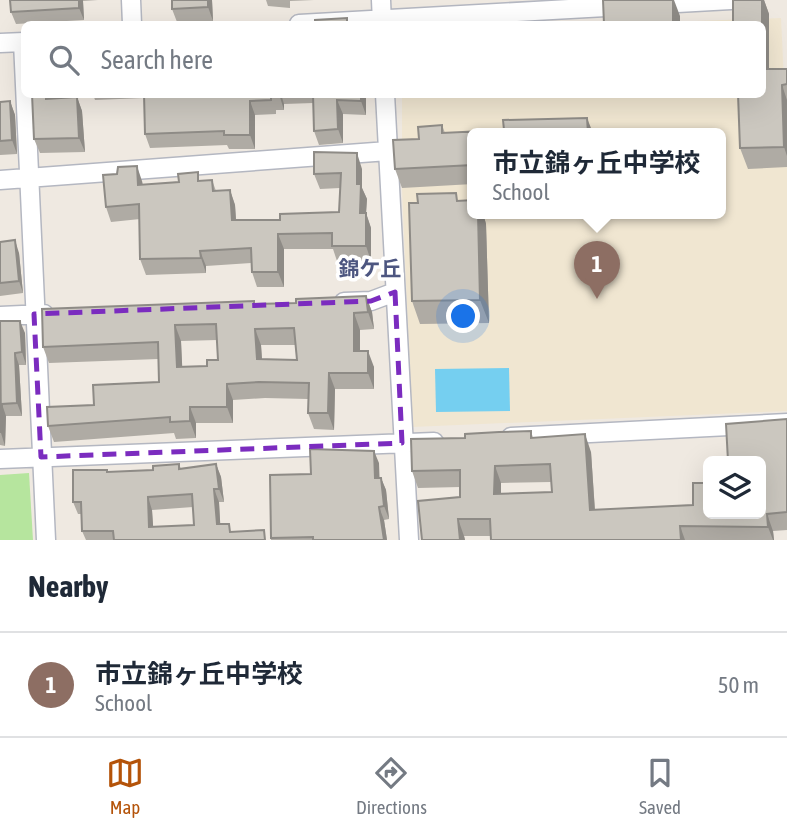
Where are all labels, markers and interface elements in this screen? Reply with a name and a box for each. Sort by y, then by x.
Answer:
search box [21,21,766,98]
icon: search [45,41,83,79]
text: Search here [101,45,213,75]
popup [467,128,726,219]
text: 市立錦ヶ丘中学校 [492,148,701,178]
text: School [492,179,550,205]
pin: 1 [574,241,620,299]
district label: 錦ケ丘 [339,256,402,280]
your location [446,299,480,333]
map controls [703,456,766,519]
button: layers [703,456,766,519]
text: Nearby [28,569,108,603]
text: 市立錦ヶ丘中学校 [95,659,303,689]
text: 1 [46,672,56,698]
text: 50 m [718,672,759,698]
text: School [95,690,152,716]
tab: Map [106,754,144,818]
tab: Directions [356,754,427,818]
tab: Saved [639,754,681,818]

